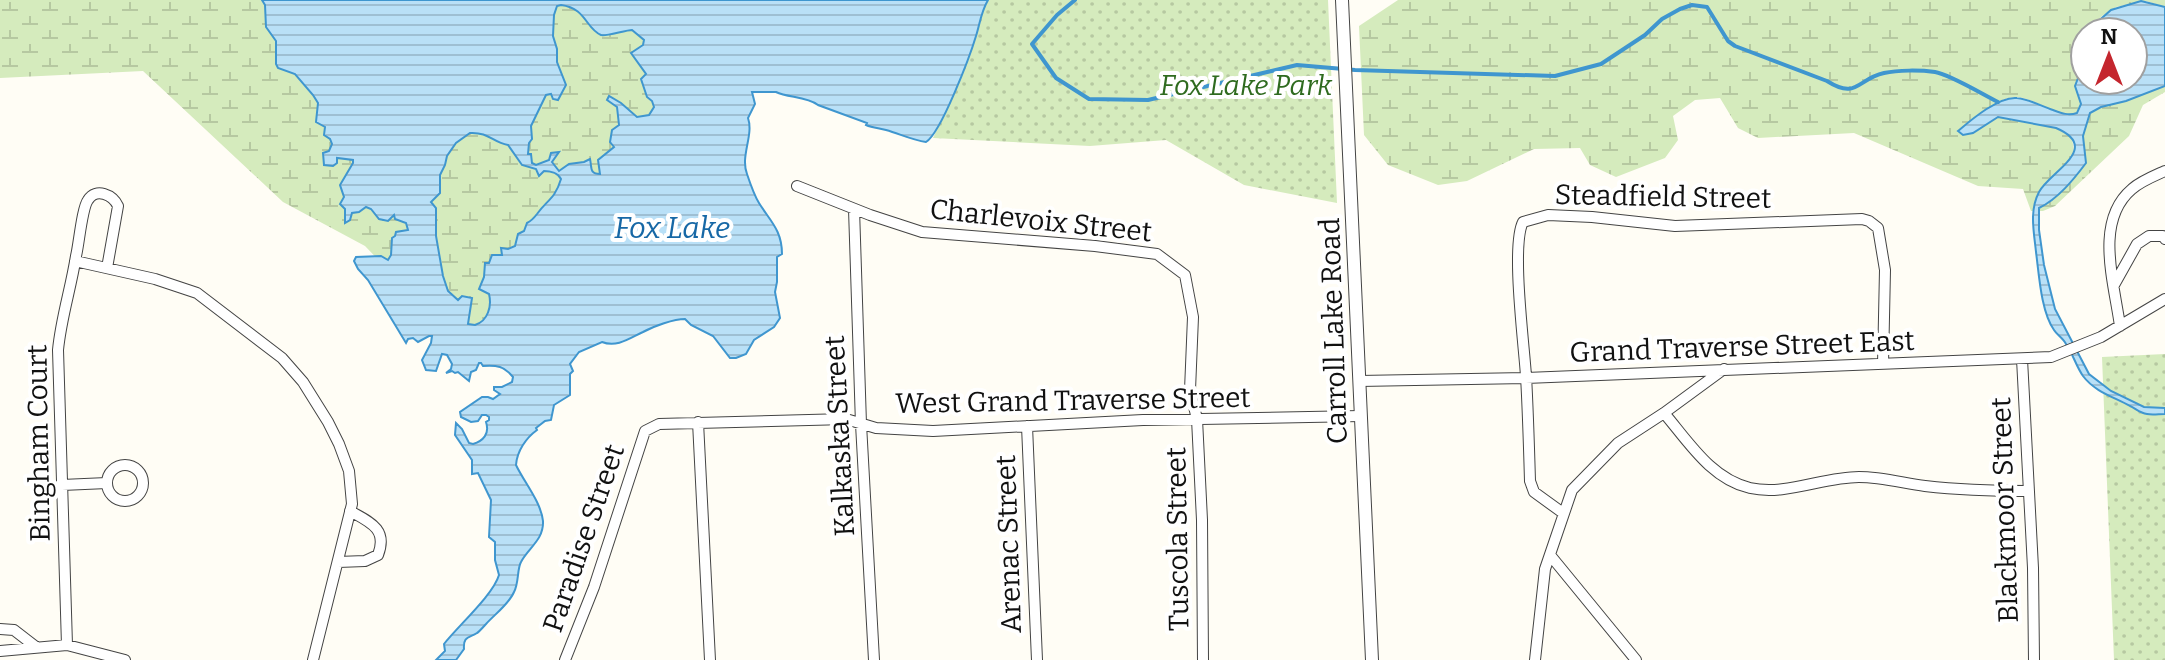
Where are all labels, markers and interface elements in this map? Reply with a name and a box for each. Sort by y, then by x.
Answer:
north arrow [2069,16,2149,96]
text: N [2101,23,2118,50]
park label: Fox Lake Park [1160,69,1333,102]
street label: Steadfield Street [1554,178,1771,215]
street label: Charlevoix Street [928,192,1154,249]
water label: Fox Lake [614,210,730,246]
street label: Carroll Lake Road [1313,217,1354,445]
street label: Grand Traverse Street East [1569,324,1915,369]
street label: Kalkaska Street [818,335,861,537]
street label: Bingham Court [20,344,57,542]
street label: West Grand Traverse Street [895,381,1251,420]
street label: Blackmoor Street [1984,397,2025,623]
street label: Paradise Street [536,440,631,636]
street label: Tuscola Street [1159,447,1196,631]
street label: Arenac Street [989,454,1028,634]

